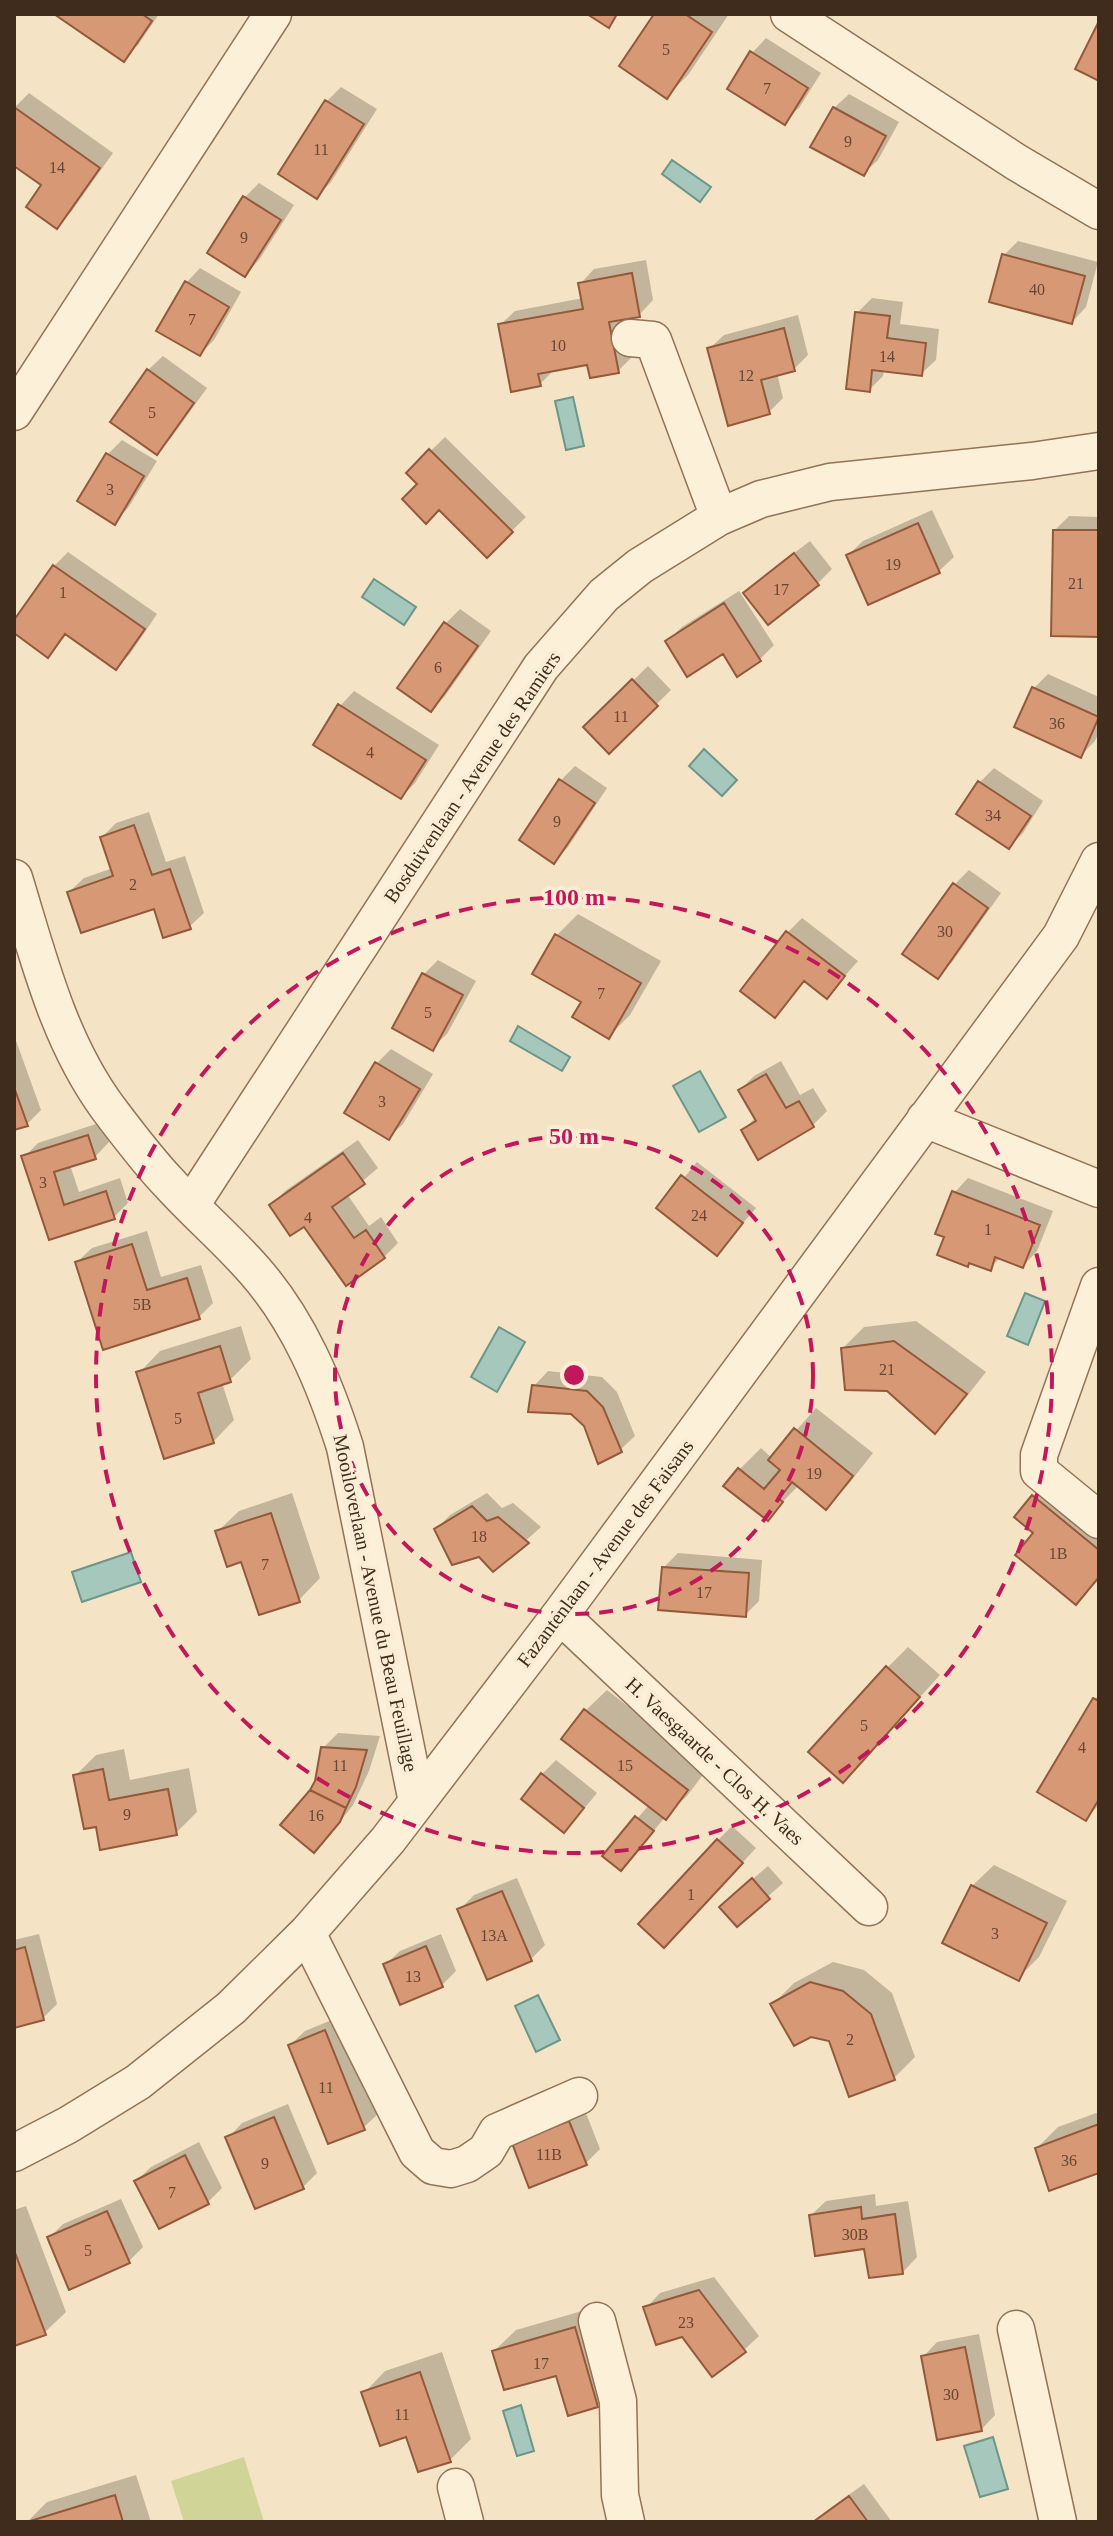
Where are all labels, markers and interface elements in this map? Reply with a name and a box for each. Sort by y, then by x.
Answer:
house number: 5 [662,41,670,58]
house number: 7 [763,80,771,97]
house number: 9 [844,133,852,150]
house number: 11 [313,141,329,158]
house number: 14 [49,159,65,176]
house number: 9 [240,229,248,246]
house number: 40 [1029,281,1045,298]
house number: 7 [188,311,196,328]
house number: 10 [550,337,566,354]
house number: 14 [879,348,895,365]
house number: 12 [738,367,754,384]
house number: 5 [148,404,156,421]
house number: 3 [106,481,114,498]
house number: 19 [885,556,901,573]
house number: 21 [1068,575,1084,592]
house number: 17 [773,581,789,598]
house number: 1 [59,584,67,601]
street label: Bosduivenlaan - Avenue des Ramiers [379,647,565,907]
house number: 6 [434,659,442,676]
house number: 11 [613,708,629,725]
house number: 36 [1049,715,1065,732]
house number: 4 [366,744,374,761]
house number: 34 [985,807,1001,824]
house number: 9 [553,813,561,830]
house number: 2 [129,876,137,893]
text: 100 m [543,884,605,910]
house number: 30 [937,923,953,940]
house number: 7 [597,985,605,1002]
house number: 5 [424,1004,432,1021]
house number: 3 [378,1093,386,1110]
text: 50 m [549,1123,599,1149]
house number: 3 [39,1174,47,1191]
house number: 24 [691,1207,707,1224]
house number: 4 [304,1209,312,1226]
house number: 1 [984,1221,992,1238]
house number: 5B [133,1296,151,1313]
centre of rings [560,1361,588,1389]
house number: 21 [879,1361,895,1378]
house number: 5 [174,1410,182,1427]
street label: Mooiloverlaan - Avenue du Beau Feuillage [328,1432,423,1774]
street label: Fazantenlaan - Avenue des Faisans [512,1435,698,1671]
house number: 19 [806,1465,822,1482]
house number: 18 [471,1528,487,1545]
house number: 1B [1049,1545,1067,1562]
house number: 7 [261,1556,269,1573]
house number: 17 [696,1584,712,1601]
street label: H. Vaesgaarde - Clos H. Vaes [621,1673,809,1850]
house number: 5 [860,1717,868,1734]
house number: 4 [1078,1739,1086,1756]
house number: 11 [332,1757,348,1774]
house number: 15 [617,1757,633,1774]
house number: 9 [123,1806,131,1823]
house number: 16 [308,1807,324,1824]
house number: 1 [687,1886,695,1903]
house number: 3 [991,1925,999,1942]
house number: 13A [480,1927,508,1944]
house number: 13 [405,1968,421,1985]
house number: 2 [846,2031,854,2048]
house number: 11 [318,2079,334,2096]
house number: 11B [536,2146,562,2163]
house number: 36 [1061,2152,1077,2169]
house number: 9 [261,2155,269,2172]
house number: 7 [168,2184,176,2201]
house number: 30B [842,2226,868,2243]
house number: 5 [84,2242,92,2259]
house number: 23 [678,2314,694,2331]
house number: 17 [533,2355,549,2372]
house number: 30 [943,2386,959,2403]
house number: 11 [394,2406,410,2423]

